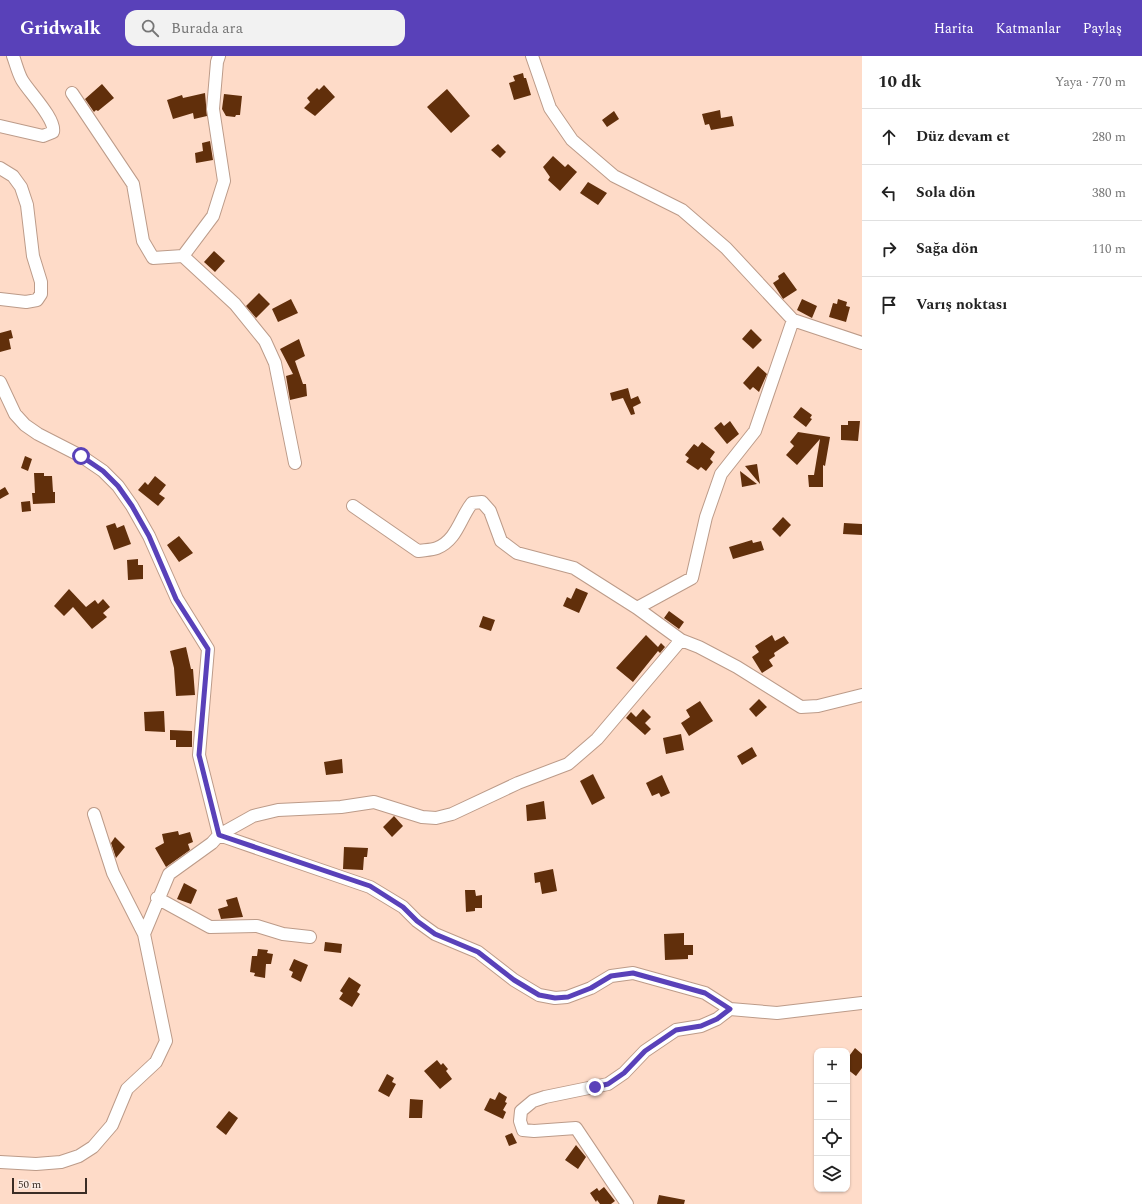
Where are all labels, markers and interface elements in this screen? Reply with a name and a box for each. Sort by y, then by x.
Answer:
search box [125,10,405,46]
text: Gridwalk [20,14,101,43]
icon: search [139,17,161,39]
text: Burada ara [171,17,243,40]
text: Harita [934,18,974,39]
text: Katmanlar [996,18,1061,39]
text: Paylaş [1083,18,1122,39]
text: 10 dk [878,69,922,95]
text: Yaya · 770 m [1055,72,1126,92]
text: Düz devam et [916,125,1010,148]
icon: ahead [878,126,900,148]
text: 280 m [1092,127,1126,147]
text: Sola dön [916,181,976,204]
icon: left [878,182,900,204]
text: 380 m [1092,183,1126,203]
text: Sağa dön [916,237,978,260]
icon: right [878,238,900,260]
text: 110 m [1092,239,1126,259]
text: Varış noktası [916,293,1007,316]
icon: arrive [878,294,900,316]
route start [72,447,90,465]
map controls [814,1048,850,1192]
button: + [814,1048,850,1084]
route end [586,1078,604,1096]
button: − [814,1084,850,1120]
button: locate [814,1120,850,1156]
button: layers [814,1156,850,1192]
scale bar [12,1176,87,1195]
text: 50 m [18,1176,41,1193]

